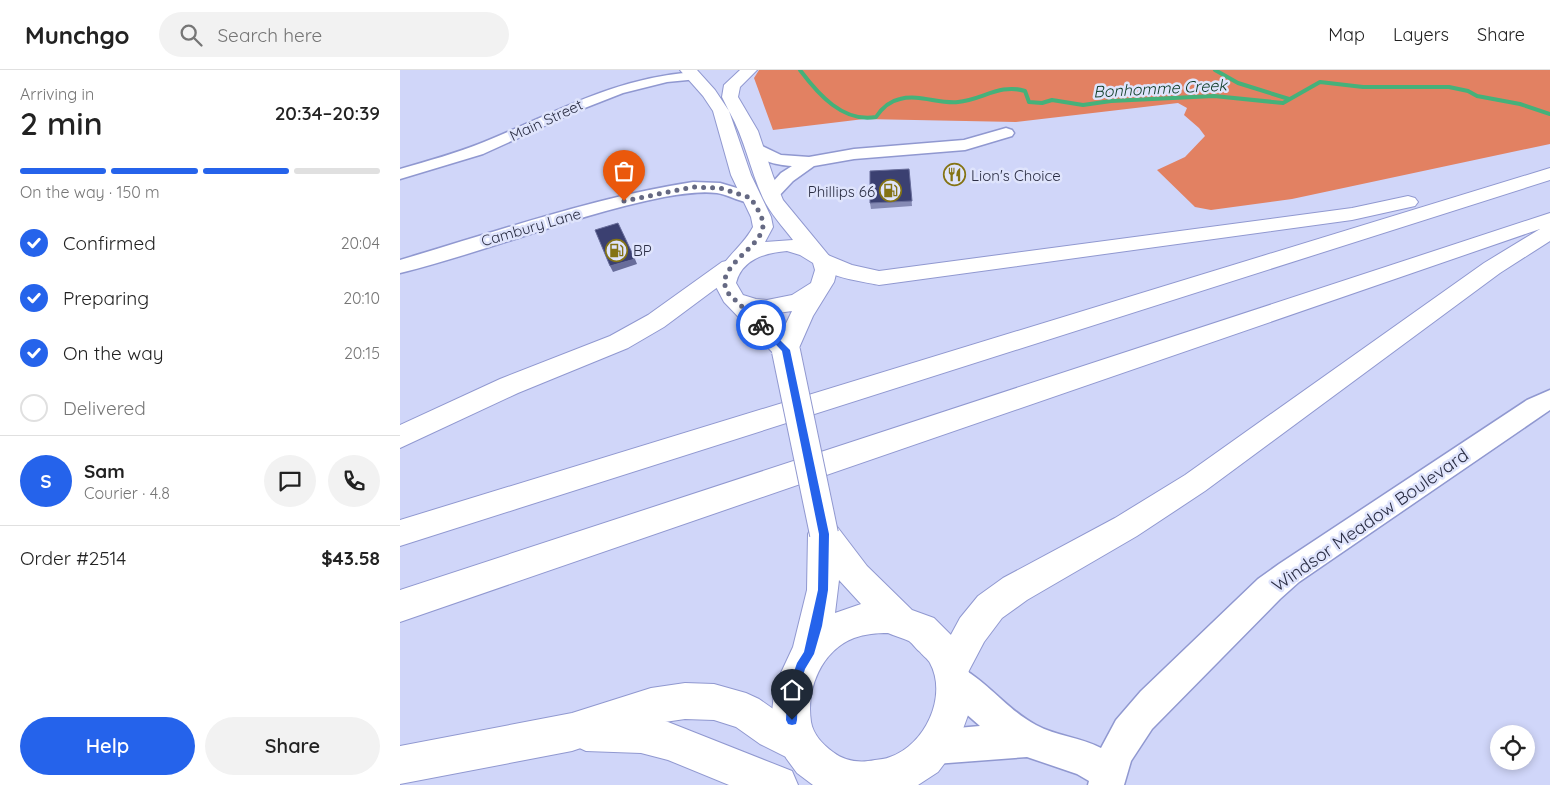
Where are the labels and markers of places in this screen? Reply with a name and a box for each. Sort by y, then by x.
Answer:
pin [603,150,645,201]
restaurant icon: Lion's Choice [943,163,967,187]
place label: Lion's Choice [971,166,1061,185]
fuel station icon: Phillips 66 [879,179,903,203]
place label: Phillips 66 [808,182,875,201]
fuel station icon: BP [605,238,629,262]
place label: BP [633,241,652,260]
pin [771,669,813,720]

